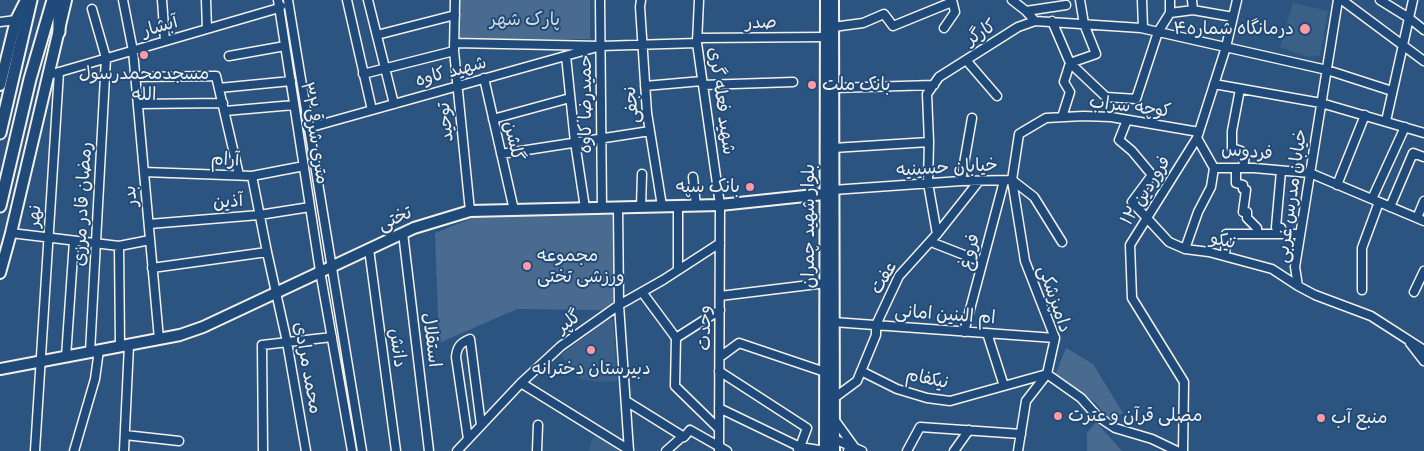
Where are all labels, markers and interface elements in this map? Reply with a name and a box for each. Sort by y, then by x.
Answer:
park label: پارک شهر [490,9,560,31]
street label: آبشار [140,12,180,42]
street label: صدر [745,12,777,34]
street label: کارگر [962,15,1000,51]
place label: درمانگاه شماره۴ [1173,18,1294,40]
marker: درمانگاه شماره۴ [1298,22,1312,36]
street label: شهید فعله گری [703,46,739,156]
marker: مسجدمحمدرسول الله [138,49,150,61]
street label: شهید کاوه [413,52,489,92]
street label: حمیدرضا کاوه [575,54,597,154]
place label: مسجدمحمدرسول الله [79,63,209,106]
place label: بانک ملت [822,74,891,96]
marker: بانک ملت [806,79,818,91]
street label: متری شرقی۳۲ [295,80,333,186]
street label: نجفی [619,85,645,125]
street label: کوچه سراب [1088,91,1172,123]
street label: توحید [433,101,459,143]
street label: گلشن [498,119,528,163]
street label: خیابان مدرس غربی [1272,128,1312,264]
street label: فردوس [1220,139,1274,165]
street label: رمضان قادر مرزی [69,141,97,267]
street label: آرام [210,149,240,171]
street label: ۱۲ فروردین [1116,152,1176,230]
street label: خیابان حسینیه [896,155,998,181]
street label: بلوار شهید چمران [798,164,820,288]
place label: بانک سپه [676,176,740,198]
marker: بانک سپه [744,181,756,193]
street label: بدر [119,184,143,208]
street label: آذین [212,190,244,214]
street label: تختی [375,202,415,236]
street label: نهر [23,204,47,228]
street label: نیکو [1208,228,1238,254]
street label: فروغ [955,232,985,272]
place label: مجموعه ورزشی تختی [537,245,625,288]
street label: عفت [866,258,902,298]
marker: مجموعه ورزشی تختی [521,260,533,272]
street label: دامپزشکی [1032,263,1076,335]
street label: ام البنین امانی [894,301,996,329]
street label: وحدت [694,305,716,351]
street label: گلپر [552,306,586,338]
street label: استقلال [417,311,445,369]
street label: محمد مرادی [288,320,326,416]
street label: دانش [384,327,410,369]
marker: دبیرستان دخترانه [585,344,597,356]
place label: دبیرستان دخترانه [531,358,651,380]
street label: نیکفام [904,364,950,394]
place label: مصلی قرآن و عترت [1068,405,1203,427]
place label: منبع آب [1331,407,1388,429]
marker: مصلی قرآن و عترت [1052,410,1064,422]
marker: منبع آب [1315,412,1327,424]

